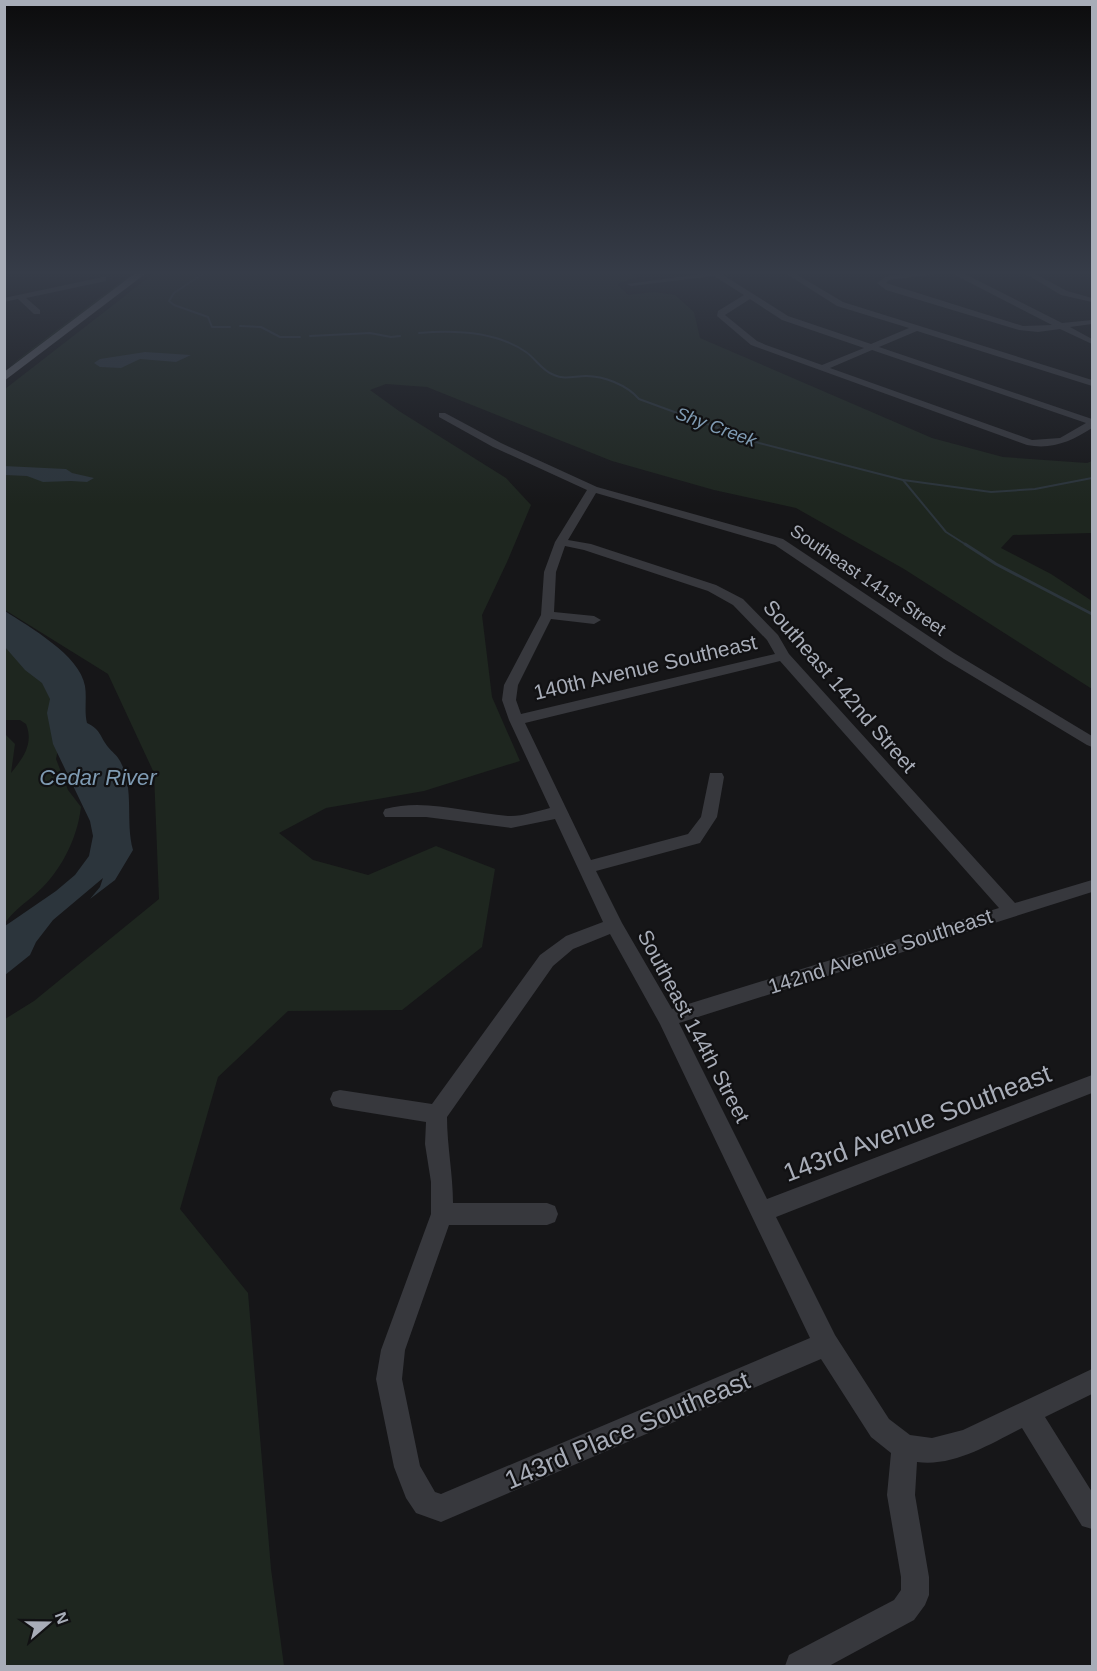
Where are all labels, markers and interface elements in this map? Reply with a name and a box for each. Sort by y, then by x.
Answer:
water label: Shy Creek [673,403,760,451]
street label: Southeast 141st Street [786,521,950,639]
street label: Southeast 142nd Street [759,595,921,777]
street label: 140th Avenue Southeast [531,630,759,704]
water label: Cedar River [39,765,158,790]
street label: 142nd Avenue Southeast [765,904,995,998]
street label: Southeast 144th Street [633,926,755,1126]
street label: 143rd Avenue Southeast [779,1058,1056,1188]
street label: 143rd Place Southeast [500,1364,755,1495]
north arrow [18,1593,78,1653]
text: N [52,1610,72,1626]

